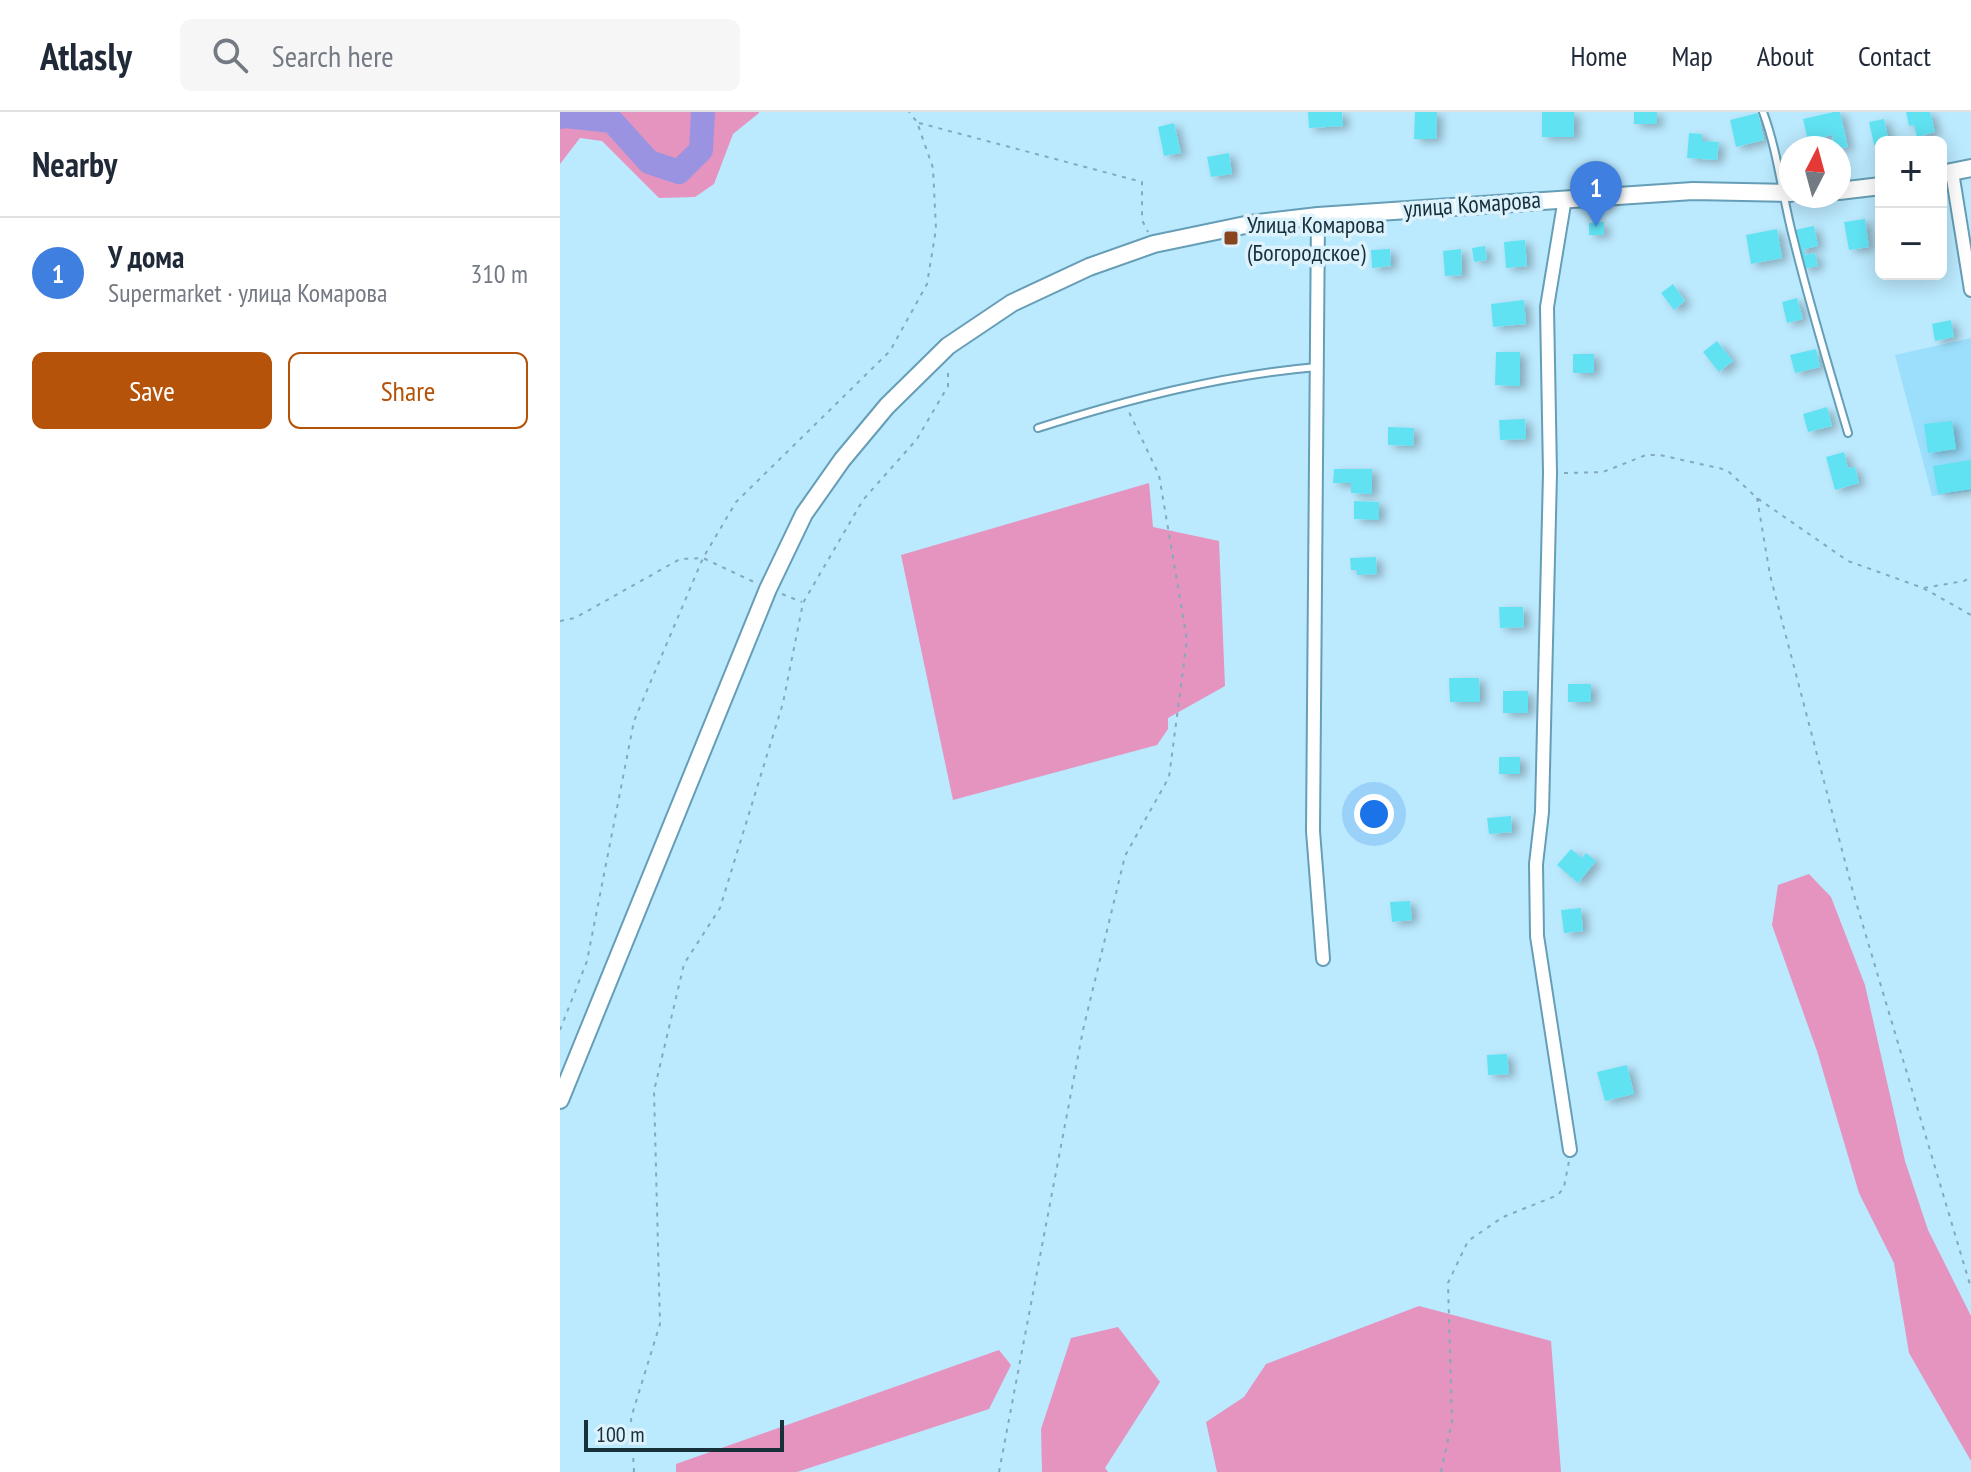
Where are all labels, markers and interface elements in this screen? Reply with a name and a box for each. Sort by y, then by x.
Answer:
search box [180,19,740,91]
text: Atlasly [40,31,132,80]
icon: search [208,33,252,77]
text: Search here [272,36,394,75]
text: Home [1571,37,1627,74]
text: Map [1671,37,1713,74]
text: About [1757,37,1814,74]
text: Contact [1858,37,1931,74]
north arrow [1779,136,1851,208]
map controls [1875,136,1947,280]
button: + [1875,136,1947,208]
text: Nearby [32,142,117,186]
pin: 1 [1570,161,1622,227]
street label: улица Комарова [1402,184,1542,224]
button: − [1875,208,1947,280]
place label: Улица Комарова (Богородское) [1247,209,1385,268]
marker: Улица Комарова (Богородское) [1222,229,1240,247]
text: У дома [108,237,184,276]
text: 1 [52,257,64,290]
text: 310 m [470,257,528,290]
text: Supermarket · улица Комарова [108,276,387,309]
button: Save [32,352,272,429]
button: Share [288,352,528,429]
your location [1354,794,1394,834]
scale bar [584,1416,784,1452]
text: 100 m [596,1420,645,1448]

